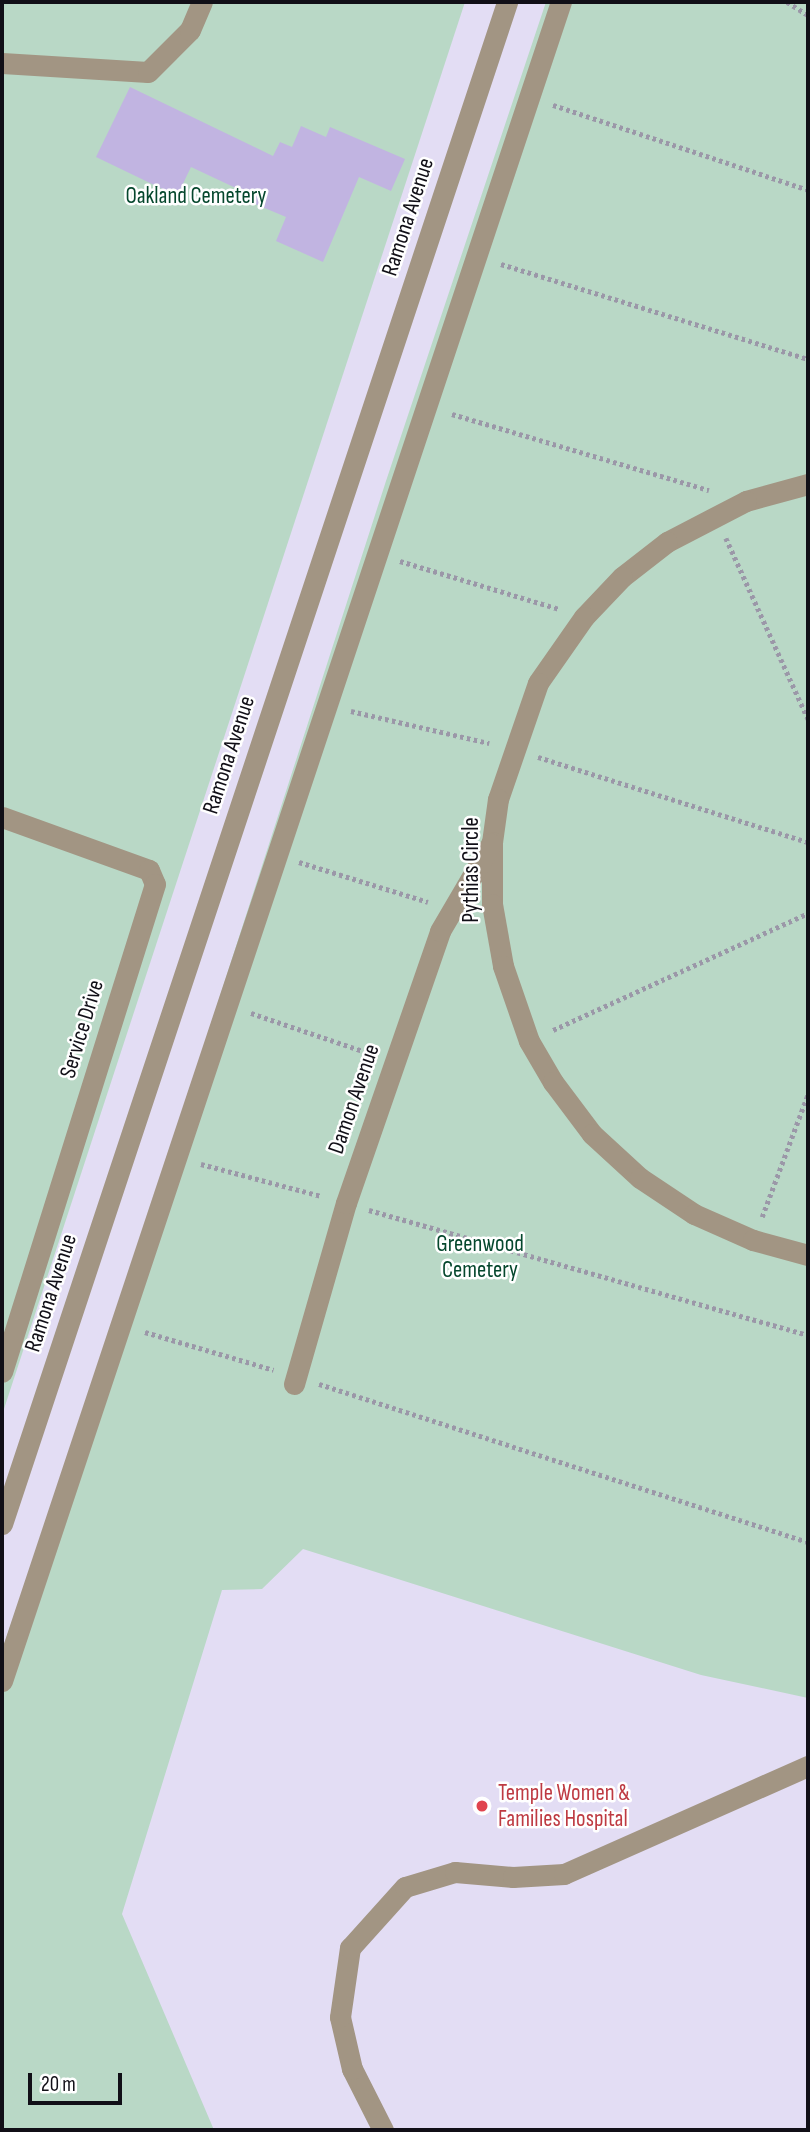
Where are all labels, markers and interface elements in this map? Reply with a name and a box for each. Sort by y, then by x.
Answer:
street label: Ramona Avenue [376,155,440,279]
park label: Oakland Cemetery [126,182,266,210]
street label: Ramona Avenue [197,693,261,817]
street label: Pythias Circle [457,817,485,923]
street label: Service Drive [54,977,110,1081]
street label: Damon Avenue [322,1041,386,1157]
park label: Greenwood Cemetery [436,1230,524,1284]
street label: Ramona Avenue [19,1231,83,1355]
place label: Temple Women & Families Hospital [498,1779,630,1833]
marker: Temple Women & Families Hospital [472,1796,492,1816]
scale bar [32,2058,126,2102]
text: 20 m [41,2072,76,2097]

